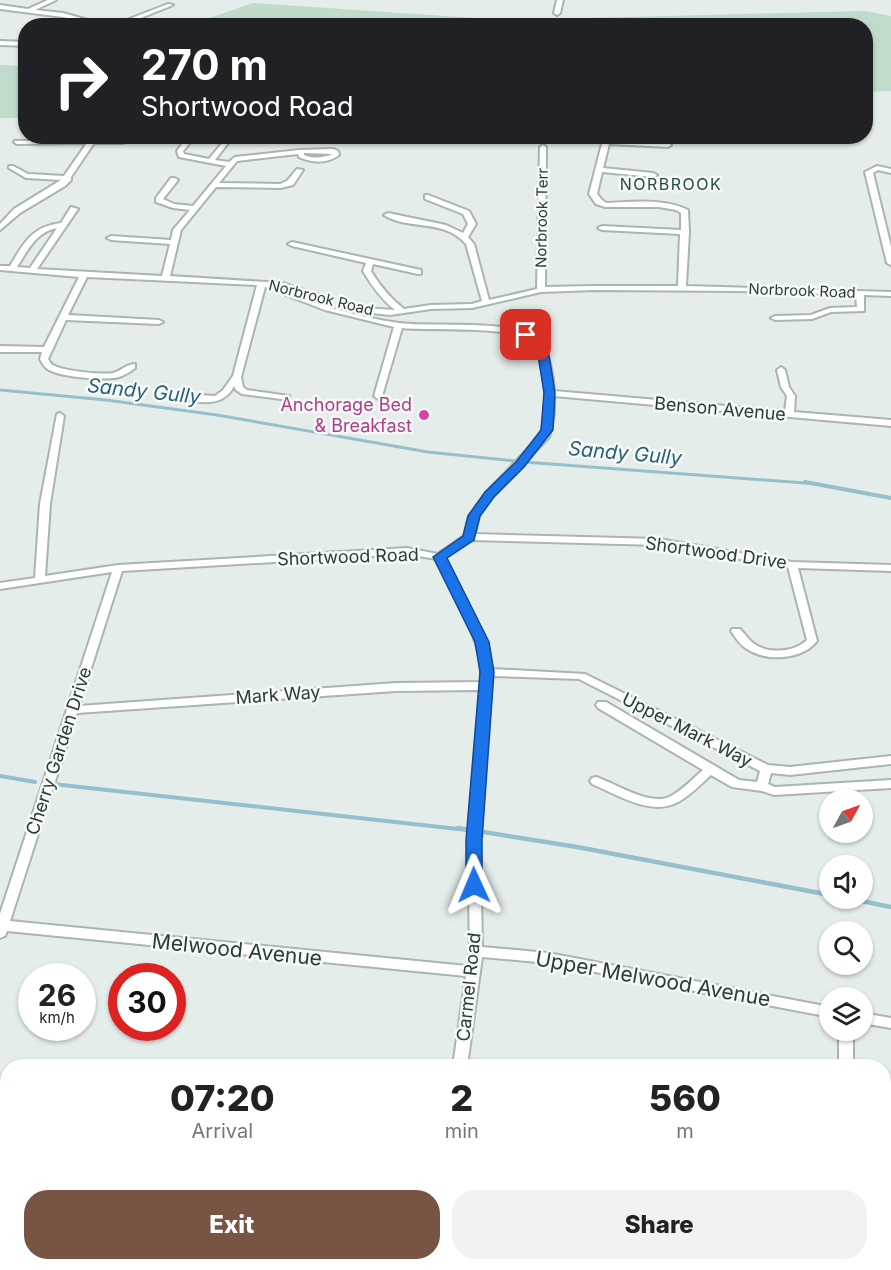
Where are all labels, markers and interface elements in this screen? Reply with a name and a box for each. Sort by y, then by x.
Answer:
text: 270 m [141,39,268,90]
icon: right [42,42,120,120]
text: Shortwood Road [141,90,354,123]
street label: Norbrook Terr [531,167,552,268]
district label: NORBROOK [620,174,722,194]
street label: Norbrook Road [267,275,376,320]
street label: Norbrook Road [748,279,856,302]
pin [500,309,551,360]
icon: arrive [509,318,542,351]
water label: Sandy Gully [86,373,203,409]
street label: Benson Avenue [653,392,787,425]
place label: Anchorage Bed & Breakfast [280,394,412,436]
marker: Anchorage Bed & Breakfast [417,408,431,422]
water label: Sandy Gully [567,436,684,470]
street label: Shortwood Drive [644,532,788,573]
street label: Shortwood Road [277,544,419,569]
street label: Cherry Garden Drive [21,664,96,838]
street label: Mark Way [235,681,321,708]
street label: Upper Mark Way [619,688,756,771]
north arrow [819,789,873,843]
map controls [819,789,873,1041]
position arrow [442,853,506,917]
button: sound [819,855,873,909]
button: search [819,921,873,975]
street label: Melwood Avenue [151,928,323,971]
street label: Carmel Road [452,931,485,1042]
street label: Upper Melwood Avenue [534,946,773,1012]
speed limit sign: 30 [108,963,186,1041]
text: 26 [38,977,76,1013]
button: layers [819,987,873,1041]
text: km/h [39,1008,75,1027]
text: 07:20 [170,1076,275,1120]
text: 2 [450,1076,473,1120]
text: 560 [649,1076,721,1120]
text: Arrival [192,1119,253,1143]
text: min [445,1119,479,1143]
text: m [676,1119,694,1143]
button: Exit [24,1190,440,1259]
button: Share [452,1190,867,1259]

